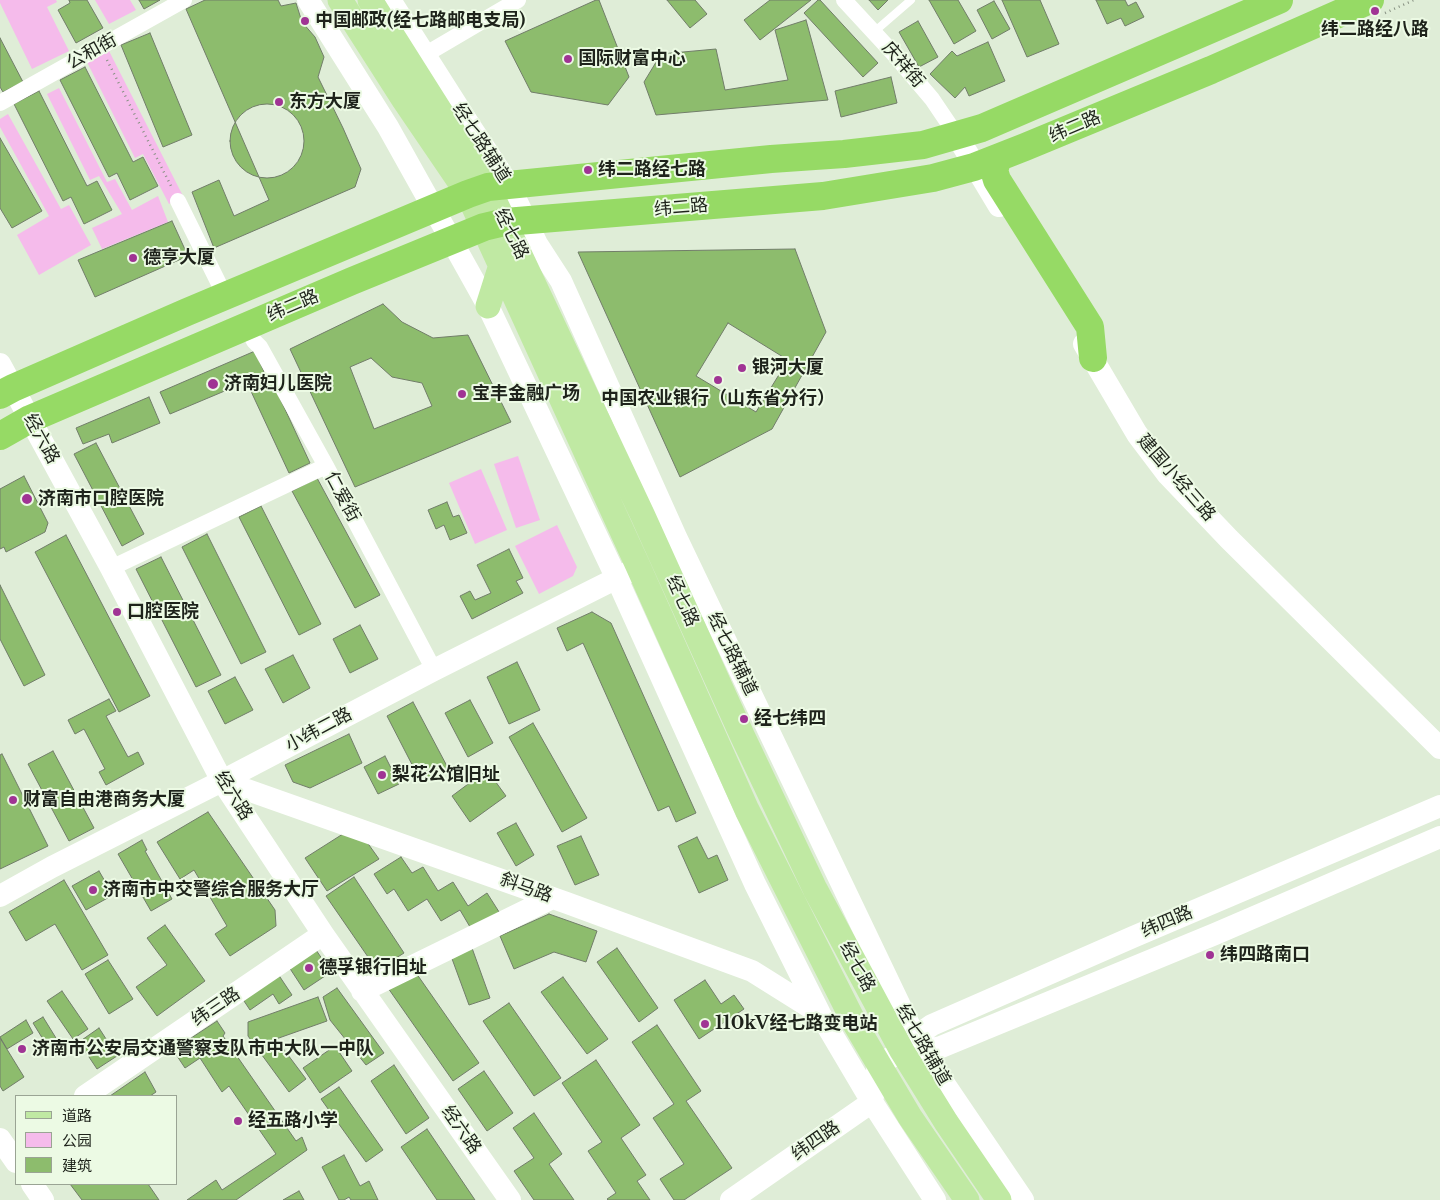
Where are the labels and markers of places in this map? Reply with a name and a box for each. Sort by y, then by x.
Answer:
marker: 纬二路经八路 [1369,5,1381,17]
place label: 中国邮政(经七路邮电支局) [315,10,525,32]
marker: 中国邮政(经七路邮电支局) [299,15,311,27]
place label: 纬二路经八路 [1321,19,1429,41]
place label: 国际财富中心 [578,48,686,70]
marker: 国际财富中心 [562,53,574,65]
place label: 东方大厦 [289,91,361,113]
marker: 东方大厦 [273,96,285,108]
place label: 纬二路经七路 [598,159,706,181]
marker: 纬二路经七路 [582,164,594,176]
place label: 德亨大厦 [143,247,215,269]
marker: 德亨大厦 [127,252,139,264]
place label: 银河大厦 [752,357,824,379]
marker: 银河大厦 [736,362,748,374]
place label: 济南妇儿医院 [224,373,332,395]
marker: 中国农业银行（山东省分行） [712,374,724,386]
marker: 济南妇儿医院 [206,377,220,391]
place label: 宝丰金融广场 [472,383,580,405]
marker: 宝丰金融广场 [456,388,468,400]
place label: 中国农业银行（山东省分行） [601,388,835,410]
place label: 济南市口腔医院 [38,488,164,510]
marker: 济南市口腔医院 [20,492,34,506]
place label: 口腔医院 [127,601,199,623]
marker: 口腔医院 [111,606,123,618]
place label: 经七纬四 [754,708,826,730]
marker: 经七纬四 [738,713,750,725]
place label: 梨花公馆旧址 [392,764,500,786]
marker: 梨花公馆旧址 [376,769,388,781]
place label: 财富自由港商务大厦 [23,789,185,811]
marker: 财富自由港商务大厦 [7,794,19,806]
place label: 济南市中交警综合服务大厅 [103,879,319,901]
marker: 济南市中交警综合服务大厅 [87,884,99,896]
place label: 纬四路南口 [1220,944,1310,966]
marker: 纬四路南口 [1204,949,1216,961]
place label: 德孚银行旧址 [319,957,427,979]
marker: 德孚银行旧址 [303,962,315,974]
place label: 110kV经七路变电站 [715,1013,877,1035]
marker: 110kV经七路变电站 [699,1018,711,1030]
place label: 济南市公安局交通警察支队市中大队一中队 [32,1038,374,1060]
marker: 济南市公安局交通警察支队市中大队一中队 [16,1043,28,1055]
place label: 经五路小学 [248,1110,338,1132]
marker: 经五路小学 [232,1115,244,1127]

